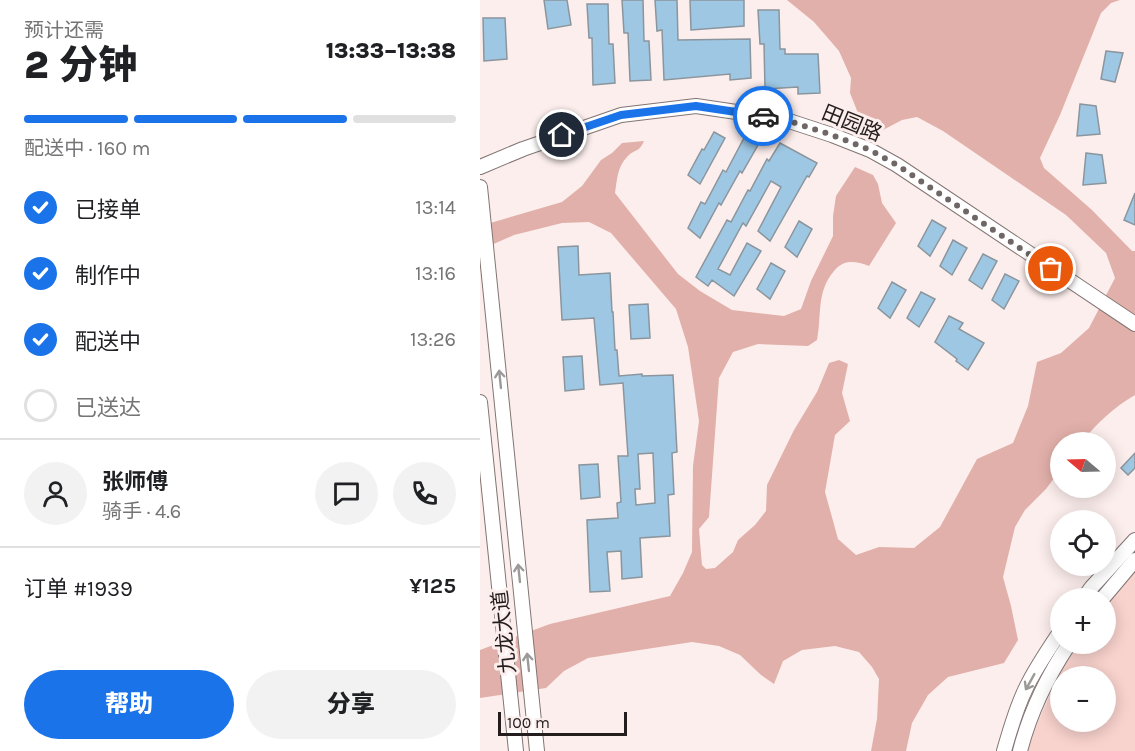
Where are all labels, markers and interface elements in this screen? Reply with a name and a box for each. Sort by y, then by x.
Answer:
text: 预计还需 [24,19,104,42]
text: 13:33–13:38 [326,38,456,64]
text: 2 分钟 [24,42,137,88]
courier [733,86,793,146]
icon: car [747,100,780,133]
street label: 田园路 [818,100,886,146]
pin [536,109,587,160]
icon: home [545,118,578,151]
text: 配送中 · 160 m [24,137,150,160]
icon: check [24,191,57,224]
text: 13:14 [415,196,456,219]
text: 已接单 [75,197,141,223]
pin [1025,243,1076,294]
icon: bag [1034,252,1067,285]
icon: check [24,257,57,290]
text: 13:16 [415,262,456,285]
text: 制作中 [75,263,141,289]
icon: check [24,323,57,356]
text: 13:26 [410,328,456,351]
text: 配送中 [75,329,141,355]
one-way arrow [494,369,505,389]
text: 已送达 [75,395,141,421]
north arrow [1050,432,1116,498]
map controls [1050,432,1116,732]
button: person [24,462,87,525]
button: chat [315,462,378,525]
button: phone [393,462,456,525]
text: 张师傅 [102,469,168,495]
text: 骑手 · 4.6 [102,500,181,523]
button: locate [1050,510,1116,576]
one-way arrow [513,563,524,583]
text: ¥125 [409,573,456,599]
text: 订单 #1939 [24,576,133,602]
button: + [1050,588,1116,654]
street label: 九龙大道 [488,589,520,675]
one-way arrow [523,652,534,672]
button: − [1050,666,1116,732]
button: 帮助 [24,670,234,739]
button: 分享 [246,670,456,739]
one-way arrow [1024,672,1035,690]
scale bar [498,709,627,736]
text: 100 m [507,713,550,732]

